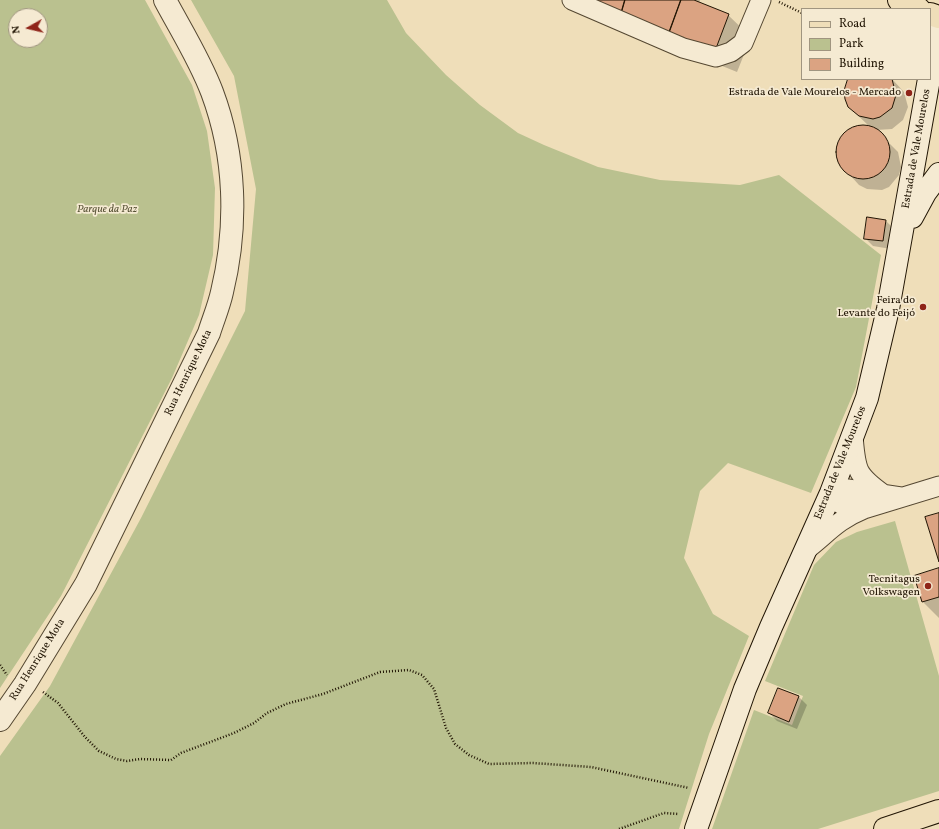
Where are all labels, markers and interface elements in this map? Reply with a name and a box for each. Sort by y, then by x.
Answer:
north arrow [8,8,48,48]
legend [801,8,931,80]
text: Road [839,16,866,32]
text: N [9,25,25,35]
text: Park [839,36,864,52]
text: Building [839,56,884,72]
place label: Estrada de Vale Mourelos - Mercado [728,86,901,100]
street label: Estrada de Vale Mourelos [900,88,934,210]
marker: Estrada de Vale Mourelos - Mercado [904,88,914,98]
park label: Parque da Paz [77,203,137,217]
place label: Feira do Levante do Feijó [837,294,915,320]
marker: Feira do Levante do Feijó [918,302,928,312]
street label: Rua Henrique Mota [162,328,216,418]
street label: Estrada de Vale Mourelos [812,404,870,522]
place label: Tecnitagus Volkswagen [863,573,920,599]
marker: Tecnitagus Volkswagen [923,581,933,591]
street label: Rua Henrique Mota [7,617,69,703]

